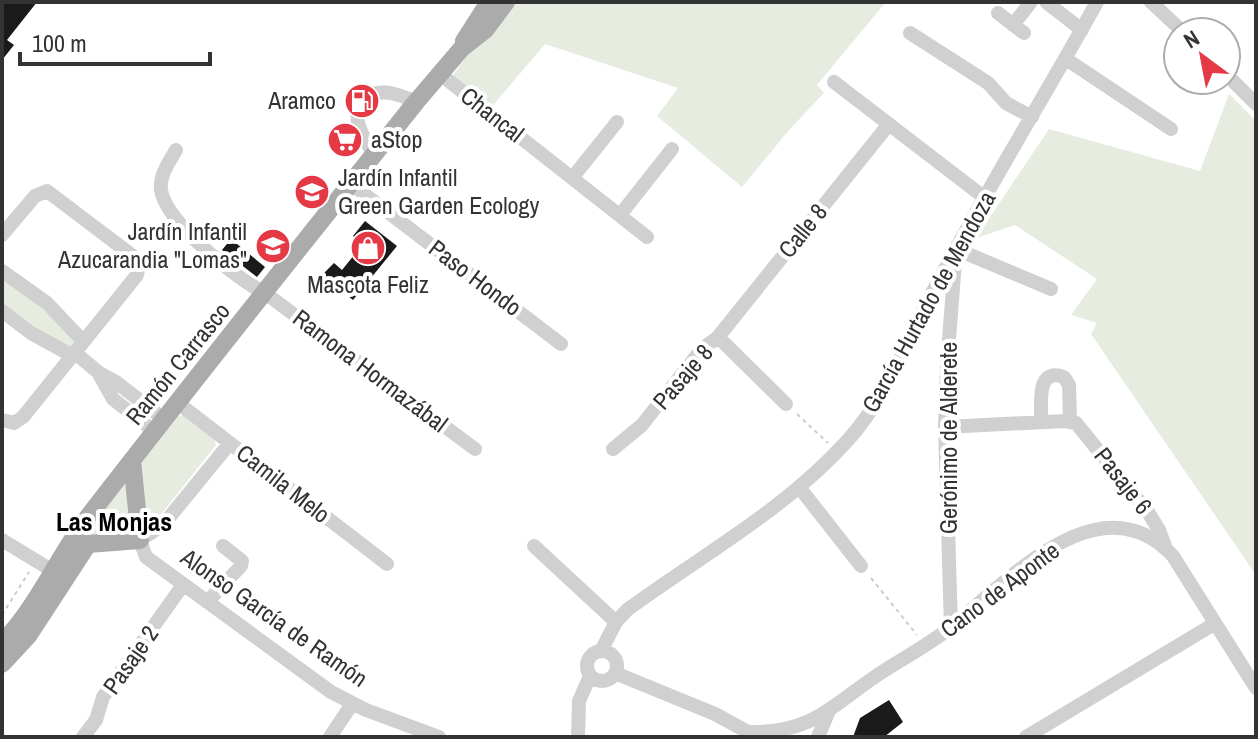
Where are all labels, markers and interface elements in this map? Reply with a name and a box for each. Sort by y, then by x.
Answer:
scale bar [20,16,210,66]
north arrow [1162,16,1242,96]
text: N [1178,23,1205,55]
text: 100 m [32,27,87,59]
street label: Chancal [454,79,531,149]
fuel station icon: Aramco [343,82,381,120]
place label: Aramco [267,84,336,116]
supermarket icon: aStop [326,121,364,159]
place label: aStop [371,123,422,155]
place label: Jardín Infantil Green Garden Ecology [338,161,539,221]
school or university icon: Jardín Infantil Green Garden Ecology [293,173,331,211]
street label: García Hurtado de Mendoza [854,185,1002,418]
street label: Calle 8 [771,197,834,264]
place label: Jardín Infantil Azucarandia "Lomas" [57,215,247,275]
school or university icon: Jardín Infantil Azucarandia "Lomas" [254,227,292,265]
shop icon: Mascota Feliz [349,229,387,267]
street label: Paso Hondo [423,232,528,323]
place label: Mascota Feliz [307,268,429,300]
street label: Ramón Carrasco [118,296,236,431]
street label: Ramona Hormazábal [287,301,454,439]
street label: Pasaje 8 [645,337,719,416]
street label: Gerónimo de Alderete [932,342,964,534]
street label: Camila Melo [230,437,337,530]
street label: Pasaje 6 [1088,440,1160,520]
district label: Las Monjas [56,504,172,539]
street label: Cano de Aponte [933,534,1065,644]
street label: Alonso García de Ramón [174,540,374,694]
street label: Pasaje 2 [95,619,165,700]

